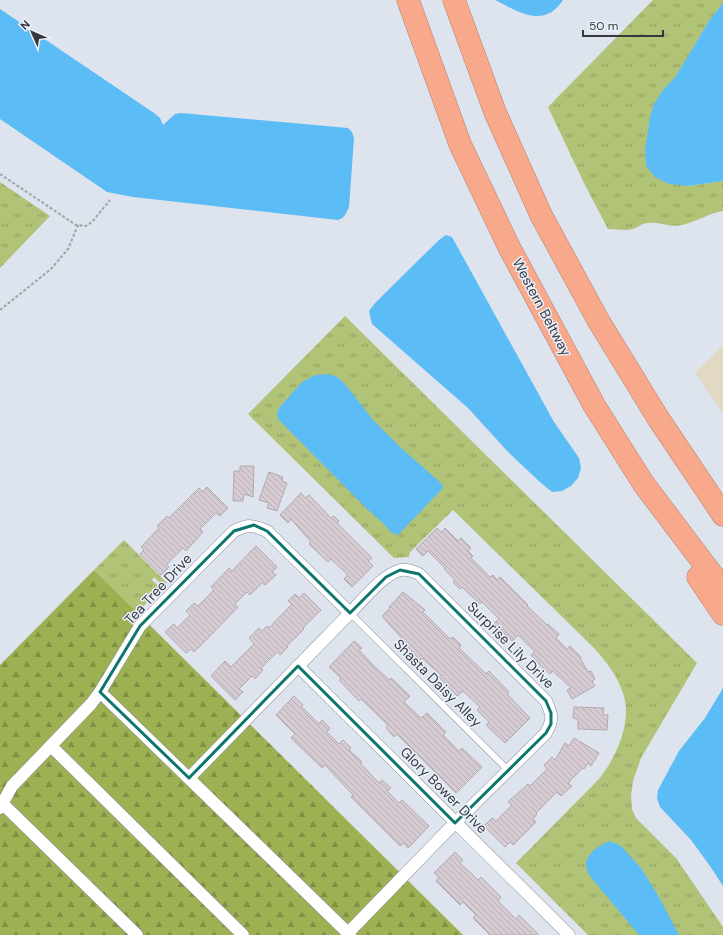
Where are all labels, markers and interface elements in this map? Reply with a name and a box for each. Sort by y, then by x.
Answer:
north arrow [12,12,52,52]
scale bar [583,12,663,38]
text: N [17,17,33,33]
text: 50 m [589,18,618,34]
street label: Western Beltway [509,255,575,359]
street label: Tea Tree Drive [121,550,196,628]
street label: Surprise Lily Drive [464,598,558,692]
street label: Shasta Daisy Alley [390,635,486,731]
street label: Glory Bower Drive [397,743,491,837]

